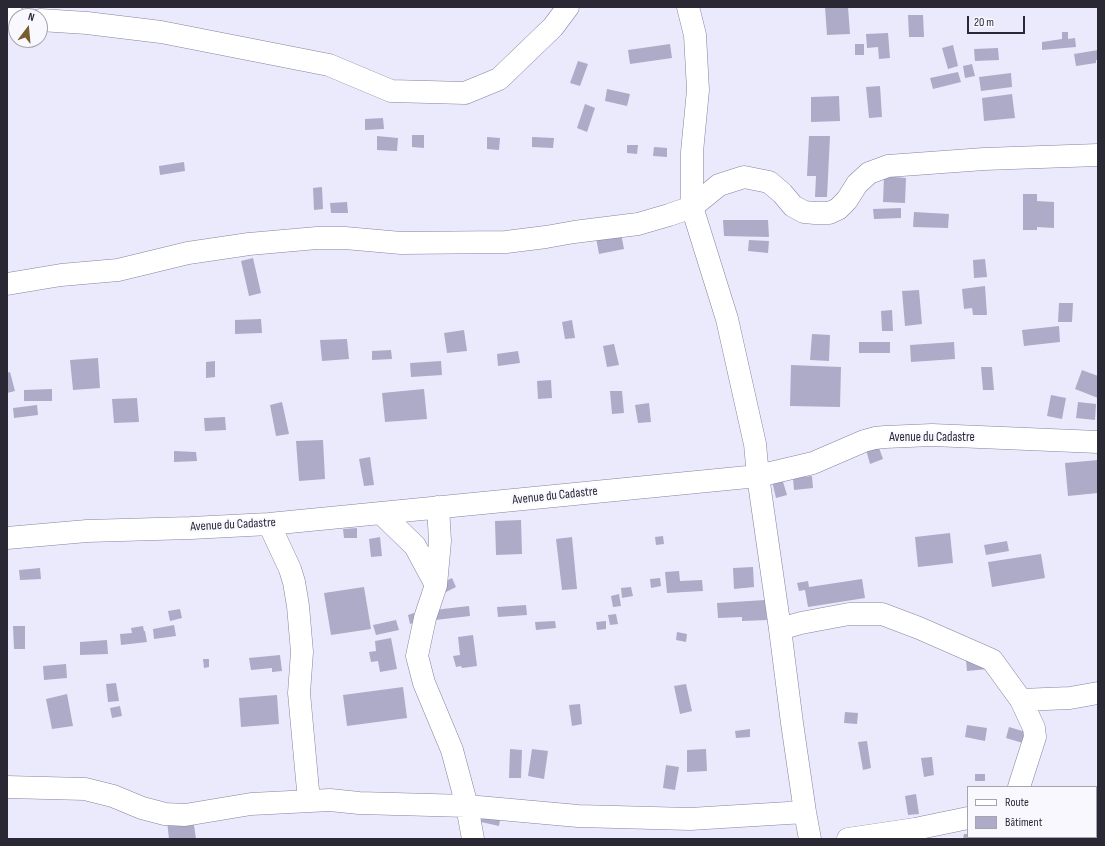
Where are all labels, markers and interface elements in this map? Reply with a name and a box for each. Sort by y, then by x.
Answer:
north arrow [8,8,48,48]
scale bar [969,8,1027,34]
text: N [27,10,36,24]
text: 20 m [974,15,994,30]
street label: Avenue du Cadastre [889,430,975,446]
street label: Avenue du Cadastre [512,484,598,508]
street label: Avenue du Cadastre [190,515,276,535]
legend [967,786,1097,838]
text: Route [1005,795,1029,810]
text: Bâtiment [1005,815,1042,830]

